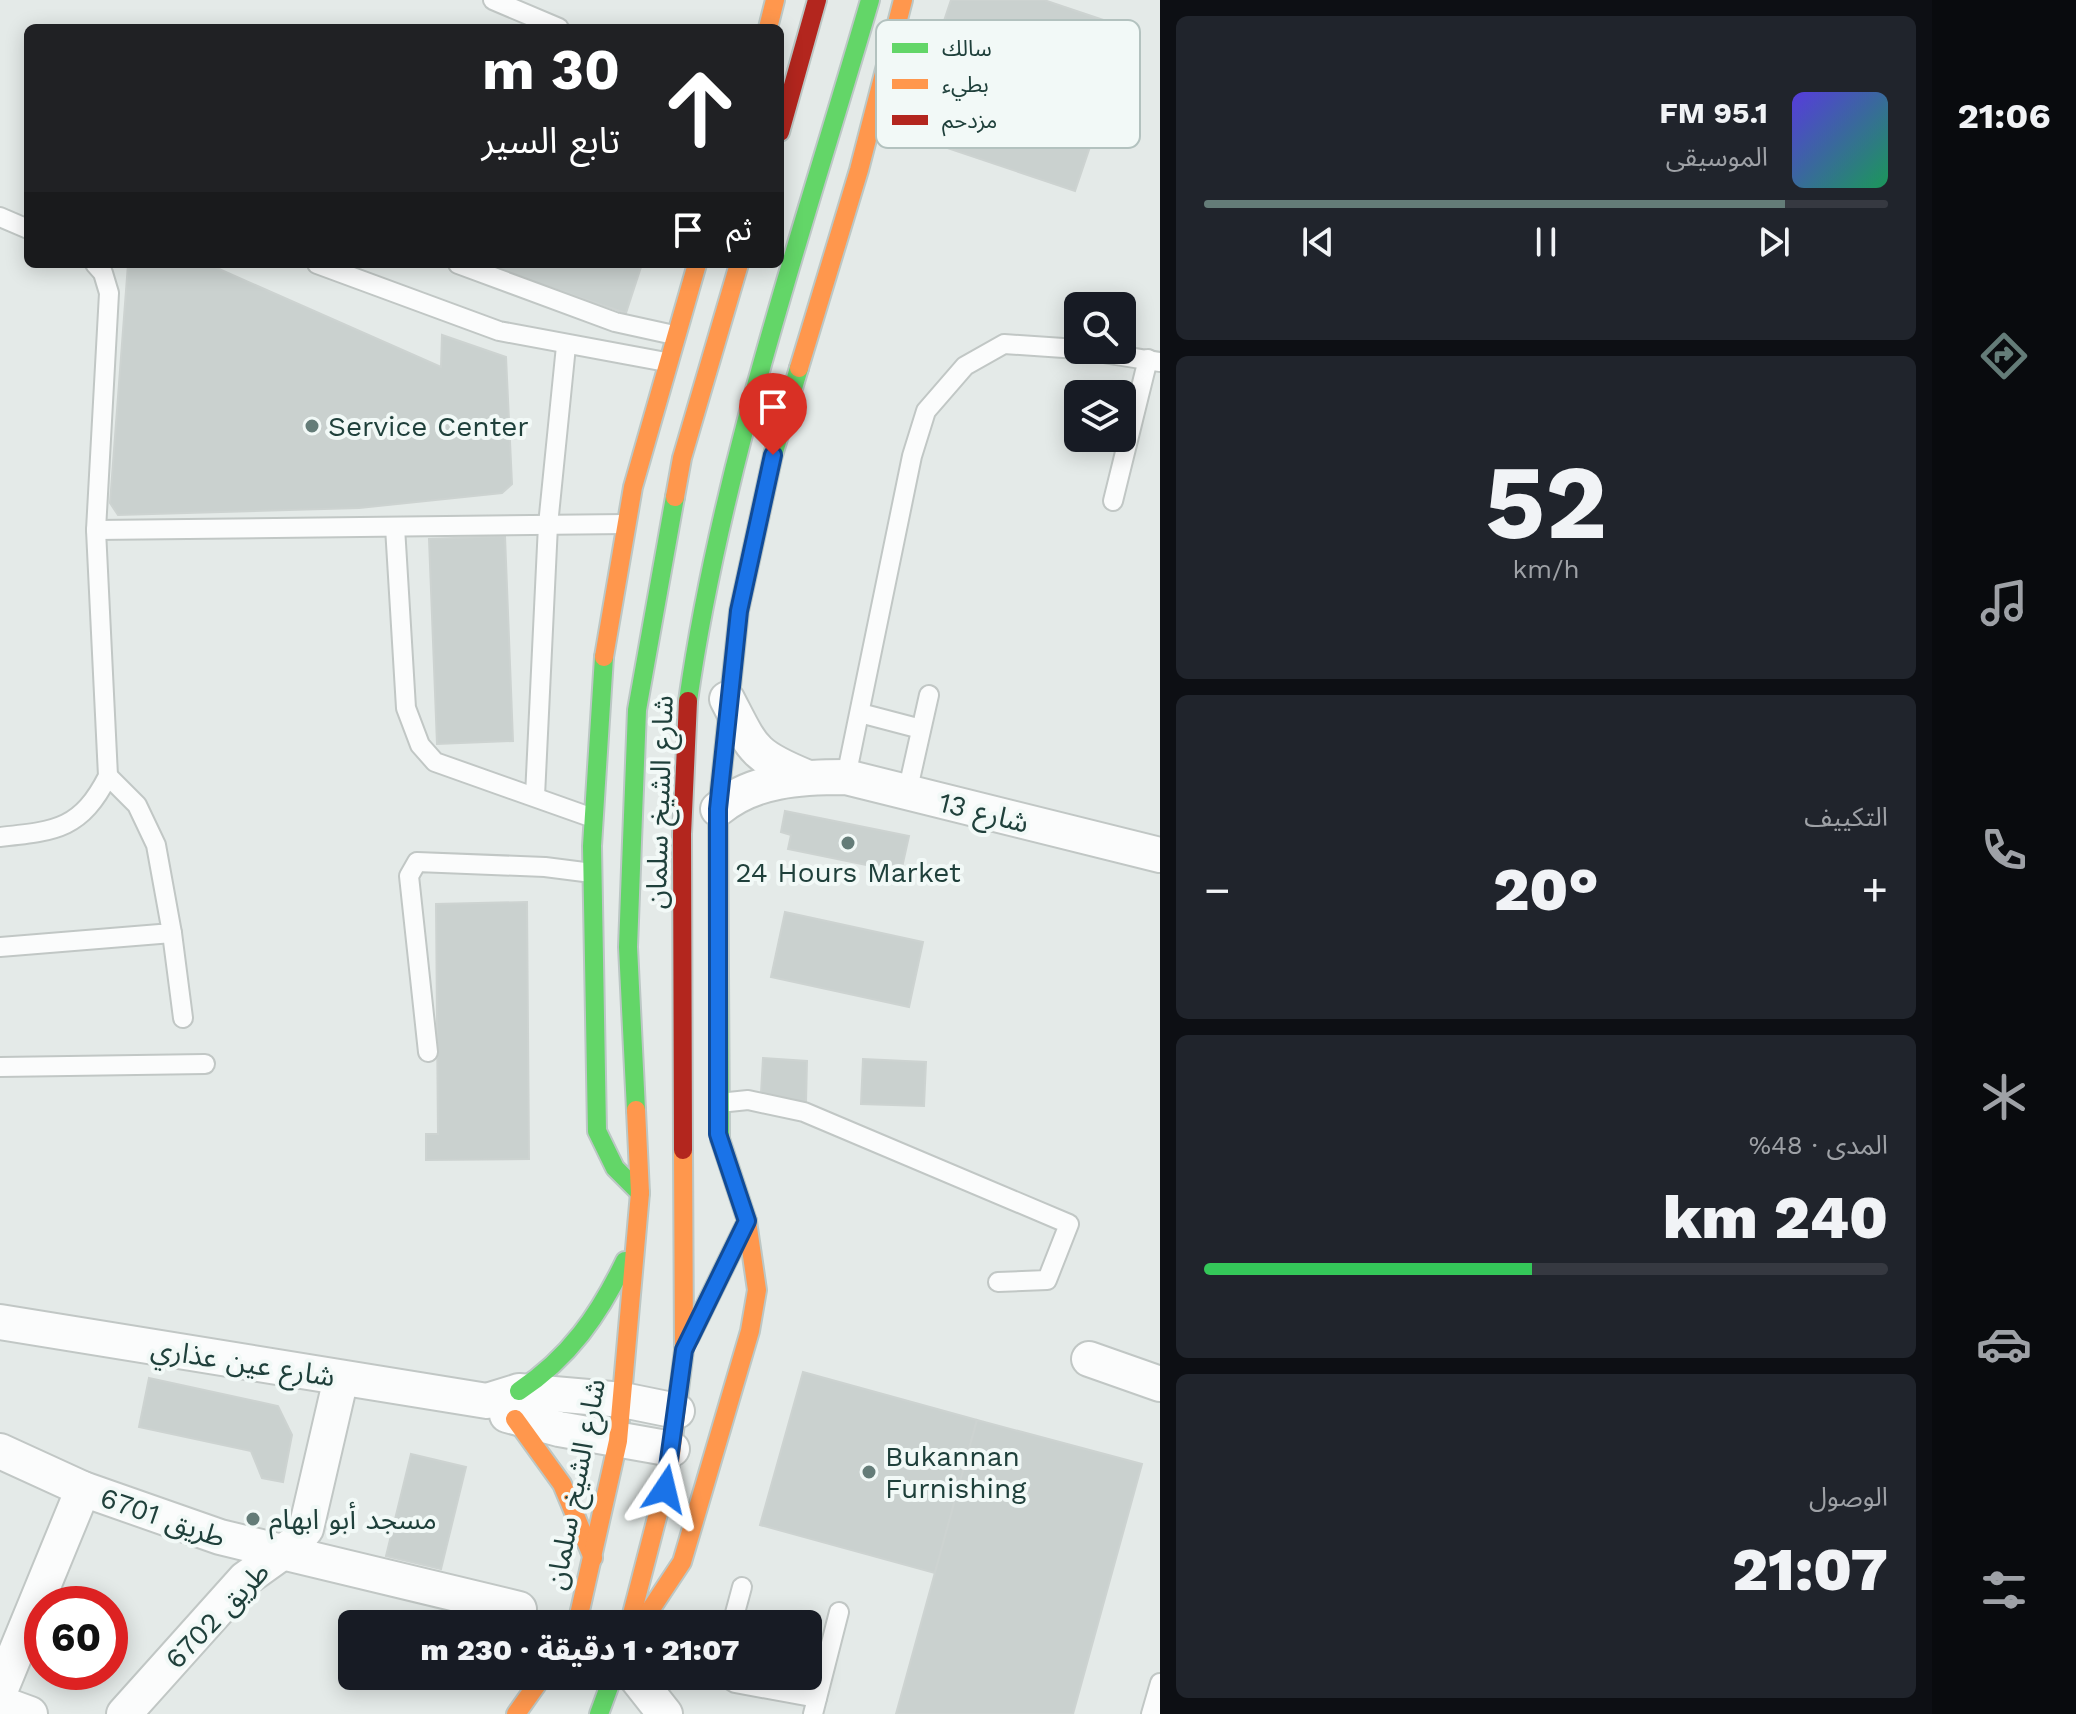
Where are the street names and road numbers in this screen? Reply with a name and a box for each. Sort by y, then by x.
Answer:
street label: شارع الشيخ سلمان [639,695,684,910]
street label: شارع 13 [935,785,1032,843]
street label: شارع عين عذاري [148,1332,337,1398]
street label: شارع الشيخ سلمان [539,1376,616,1593]
street label: طريق 6701 [96,1481,230,1555]
street label: طريق 6702 [158,1555,277,1676]

